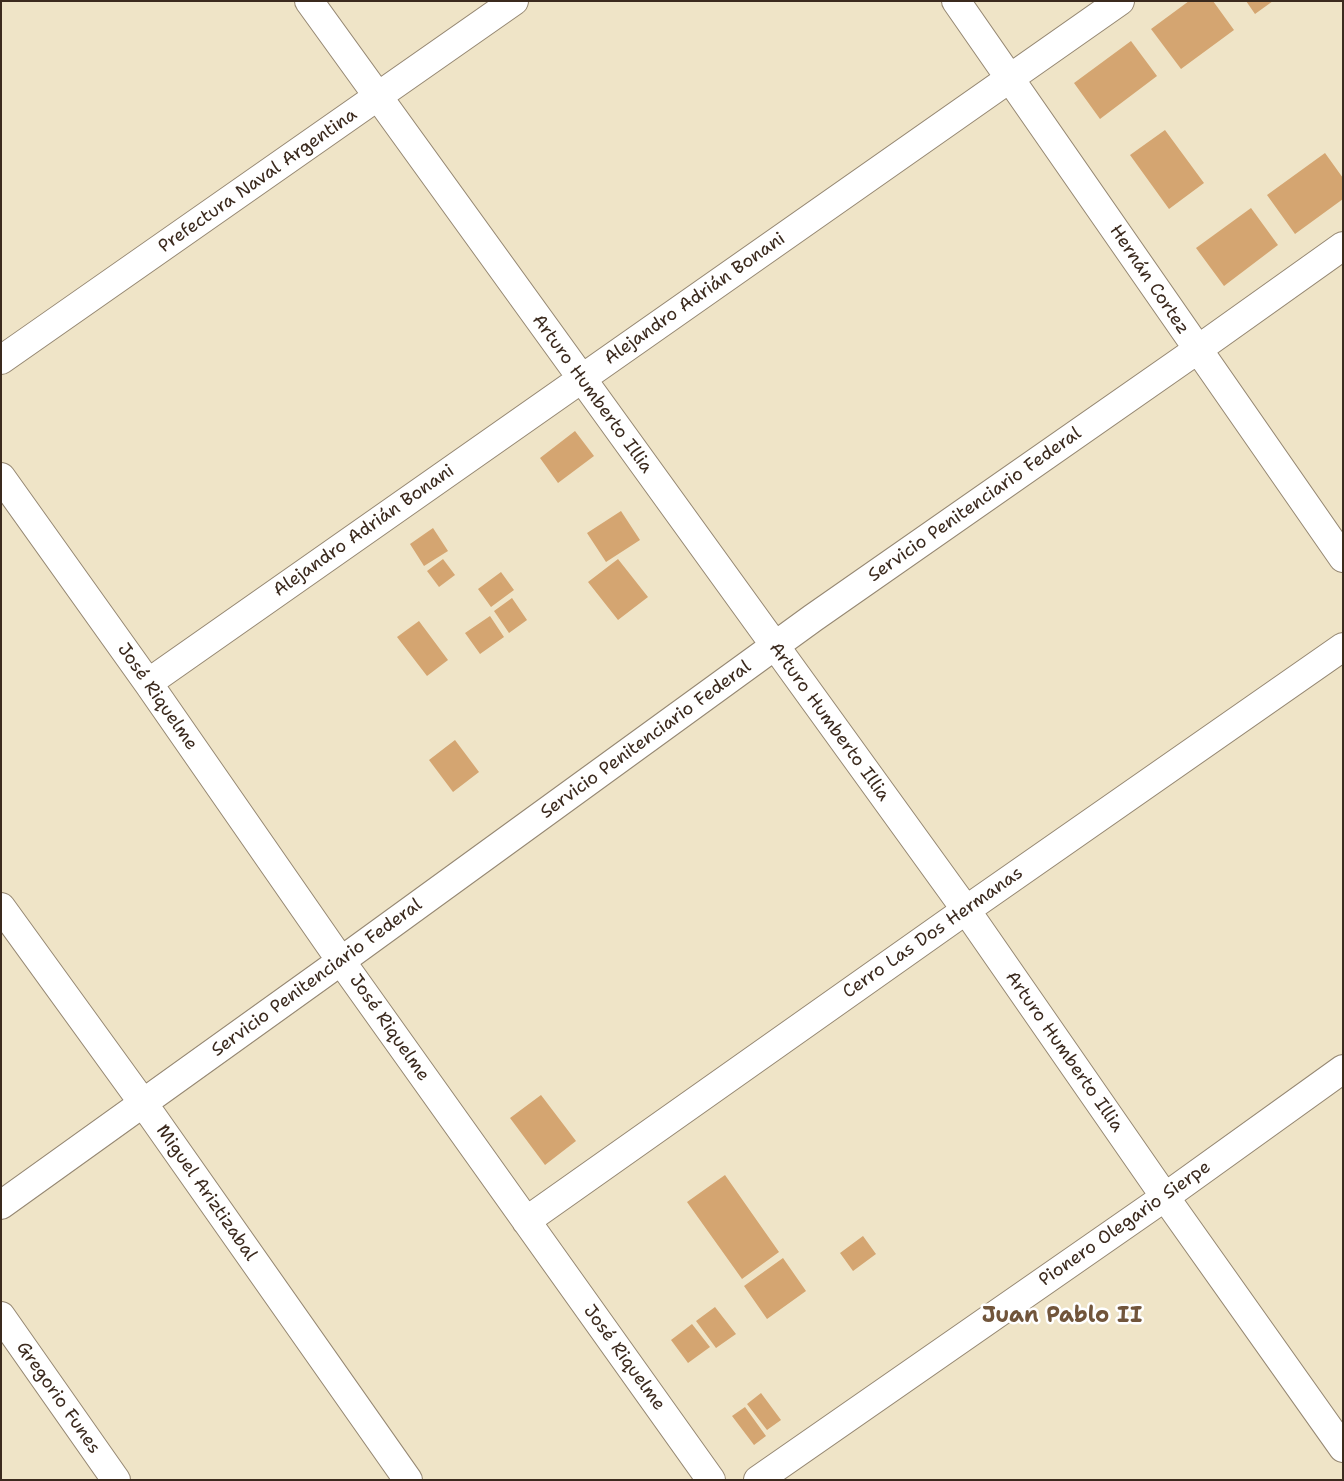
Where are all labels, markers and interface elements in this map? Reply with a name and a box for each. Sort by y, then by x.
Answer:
street label: Prefectura Naval Argentina [155,104,361,258]
street label: Hernán Cortez [1104,221,1194,339]
street label: Alejandro Adrián Bonani [600,228,790,370]
street label: Arturo Humberto Illia [527,310,657,478]
street label: Servicio Penitenciario Federal [864,423,1086,587]
street label: Alejandro Adrián Bonani [269,460,459,602]
street label: Arturo Humberto Illia [764,638,894,806]
street label: José Riquelme [112,639,202,755]
street label: Servicio Penitenciario Federal [537,656,755,824]
street label: Cerro Las Dos Hermanas [839,863,1027,1003]
street label: Servicio Penitenciario Federal [208,894,426,1062]
street label: Arturo Humberto Illia [1000,967,1128,1137]
street label: José Riquelme [344,970,434,1086]
street label: Miguel Ariztizabal [151,1121,261,1265]
street label: Pionero Olegario Sierpe [1035,1156,1215,1292]
street label: José Riquelme [578,1301,670,1415]
district label: Juan Pablo II [982,1303,1142,1329]
street label: Gregorio Funes [11,1338,105,1458]

